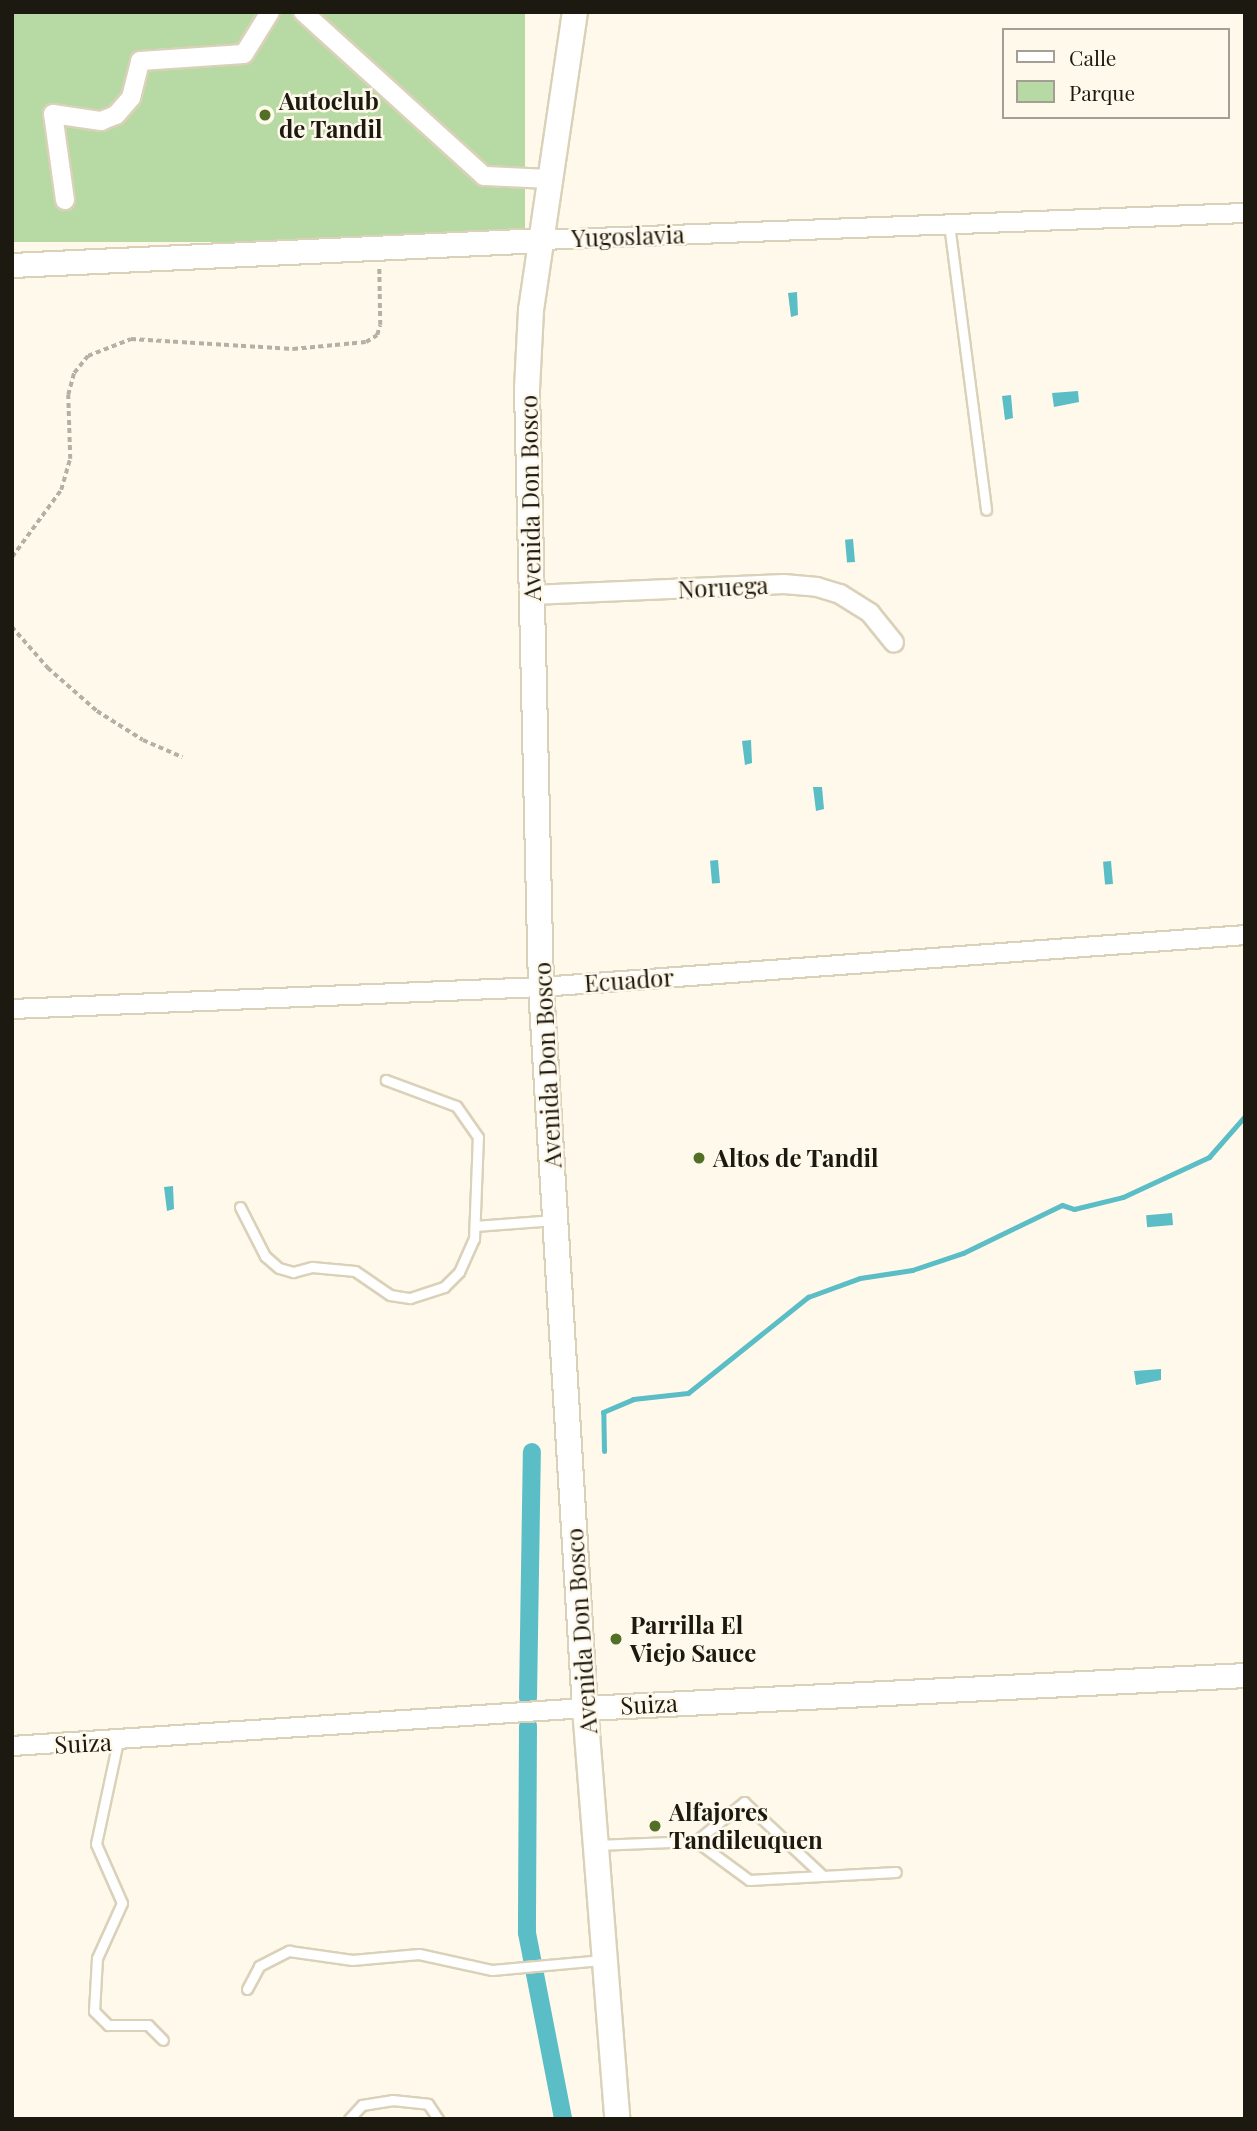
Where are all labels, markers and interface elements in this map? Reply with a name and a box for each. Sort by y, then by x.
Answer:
legend [1002,28,1229,119]
text: Calle [1069,43,1116,71]
text: Parque [1069,78,1135,106]
place label: Autoclub de Tandil [279,87,383,143]
marker: Autoclub de Tandil [257,107,273,123]
street label: Yugoslavia [571,220,685,252]
street label: Avenida Don Bosco [514,395,546,601]
street label: Noruega [677,570,769,604]
street label: Avenida Don Bosco [527,961,567,1169]
street label: Ecuador [583,962,675,998]
place label: Altos de Tandil [713,1144,879,1172]
marker: Altos de Tandil [691,1150,707,1166]
street label: Avenida Don Bosco [559,1527,603,1735]
place label: Parrilla El Viejo Sauce [630,1611,756,1667]
marker: Parrilla El Viejo Sauce [608,1631,624,1647]
street label: Suiza [620,1688,678,1720]
street label: Suiza [54,1727,112,1759]
place label: Alfajores Tandileuquen [669,1798,823,1854]
marker: Alfajores Tandileuquen [647,1818,663,1834]

